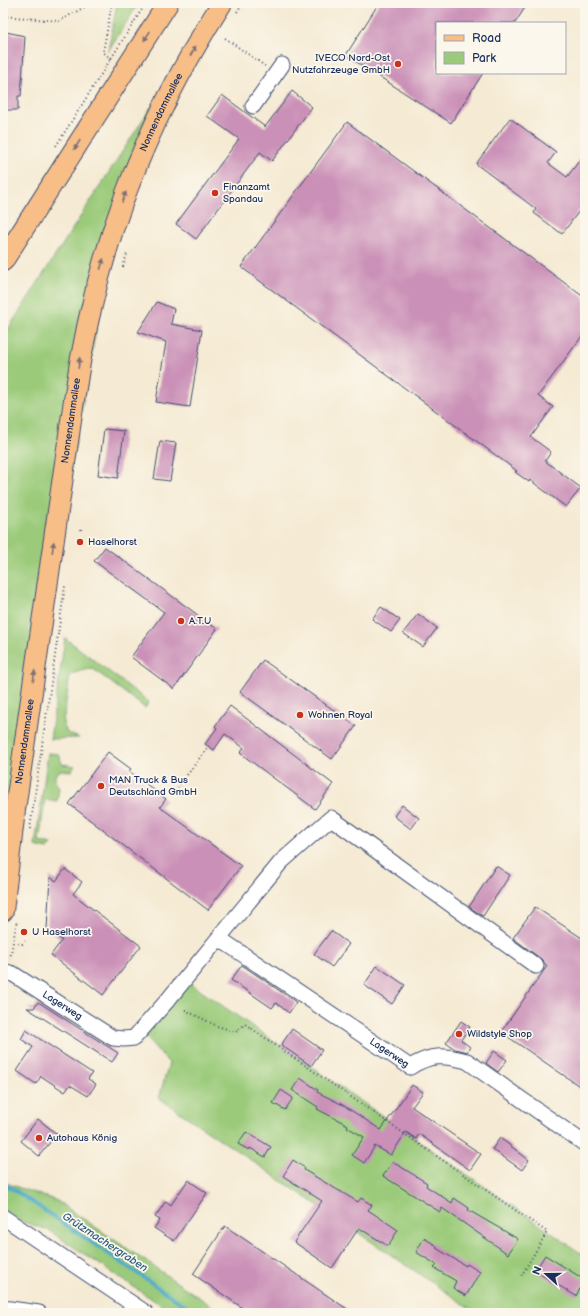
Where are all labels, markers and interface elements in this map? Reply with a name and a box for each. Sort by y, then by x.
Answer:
legend [436,22,566,74]
one-way arrow [143,31,151,41]
text: Road [472,31,501,46]
one-way arrow [189,45,196,57]
text: Park [472,51,496,66]
place label: IVECO Nord-Ost Nutzfahrzeuge GmbH [292,52,390,76]
marker: IVECO Nord-Ost Nutzfahrzeuge GmbH [393,59,403,69]
street label: Nonnendammallee [137,71,186,153]
one-way arrow [73,140,81,151]
place label: Finanzamt Spandau [223,181,270,205]
marker: Finanzamt Spandau [210,188,220,198]
one-way arrow [121,191,127,203]
one-way arrow [99,258,105,270]
one-way arrow [76,357,82,369]
street label: Nonnendammallee [59,377,83,464]
place label: Haselhorst [88,536,137,548]
marker: Haselhorst [75,537,85,547]
one-way arrow [50,541,56,553]
place label: A.T.U [189,615,211,627]
marker: A.T.U [176,616,186,626]
one-way arrow [31,670,37,682]
street label: Nonnendammallee [13,698,37,785]
place label: Wohnen Royal [308,709,372,721]
marker: Wohnen Royal [295,710,305,720]
place label: MAN Truck & Bus Deutschland GmbH [109,774,197,798]
marker: MAN Truck & Bus Deutschland GmbH [96,781,106,791]
place label: U Haselhorst [32,926,91,938]
marker: U Haselhorst [19,927,29,937]
street label: Lagerweg [40,988,85,1023]
place label: Wildstyle Shop [467,1028,532,1040]
marker: Wildstyle Shop [454,1029,464,1039]
street label: Lagerweg [367,1035,411,1071]
place label: Autohaus König [47,1132,117,1144]
marker: Autohaus König [34,1133,44,1143]
water label: Grützmachergraben [60,1209,150,1275]
north arrow [526,1254,566,1294]
text: N [530,1264,545,1277]

